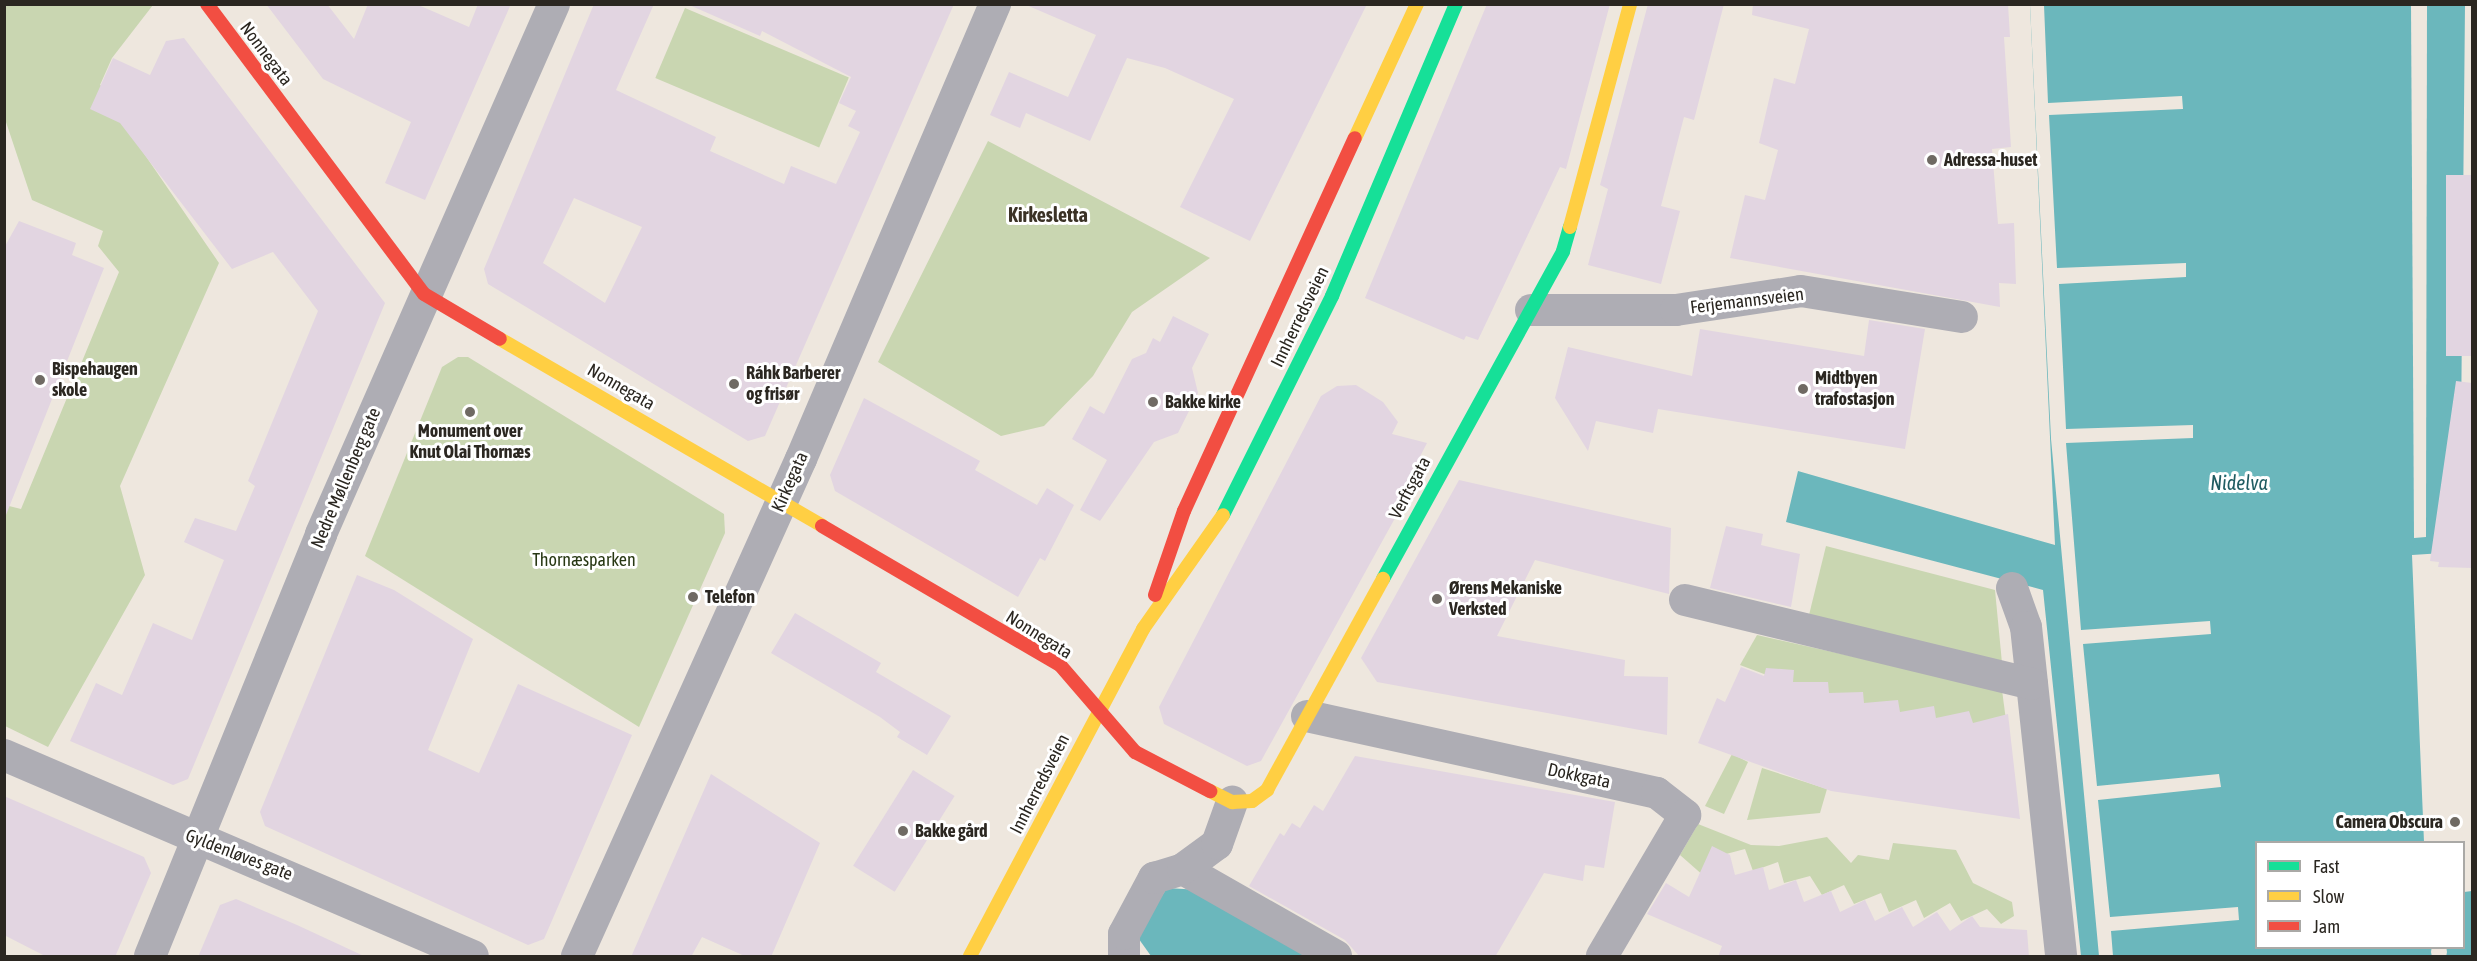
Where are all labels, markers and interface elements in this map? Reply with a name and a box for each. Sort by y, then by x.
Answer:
street label: Nonnegata [235,18,297,90]
place label: Adressa-huset [1944,149,2038,171]
marker: Adressa-huset [1925,153,1939,167]
district label: Kirkesletta [1008,202,1088,226]
street label: Innherredsveien [1266,263,1334,371]
street label: Ferjemannsveien [1689,283,1805,319]
place label: Bispehaugen skole [52,359,138,401]
street label: Nonnegata [584,359,658,415]
place label: Ráhk Barberer og frisør [746,363,840,406]
place label: Midtbyen trafostasjon [1815,368,1895,410]
marker: Bispehaugen skole [33,373,47,387]
marker: Ráhk Barberer og frisør [727,377,741,391]
marker: Midtbyen trafostasjon [1796,382,1810,396]
place label: Bakke kirke [1165,391,1241,413]
marker: Bakke kirke [1146,395,1160,409]
street label: Nedre Møllenberg gate [307,404,385,552]
marker: Monument over Knut Olai Thornæs [463,405,477,419]
place label: Monument over Knut Olai Thornæs [410,421,530,464]
street label: Kirkegata [767,449,813,515]
street label: Verftsgata [1385,453,1435,523]
water label: Nidelva [2210,470,2268,494]
park label: Thornæsparken [532,549,636,571]
place label: Ørens Mekaniske Verksted [1449,578,1562,620]
place label: Telefon [705,586,755,608]
marker: Telefon [686,590,700,604]
marker: Ørens Mekaniske Verksted [1430,592,1444,606]
street label: Nonnegata [1002,606,1076,664]
street label: Innherredsveien [1006,731,1074,837]
street label: Dokkgata [1546,759,1612,793]
place label: Camera Obscura [2336,811,2443,833]
marker: Camera Obscura [2448,815,2462,829]
place label: Bakke gård [915,820,988,842]
marker: Bakke gård [896,824,910,838]
street label: Gyldenløves gate [182,825,296,885]
legend [2255,841,2465,949]
text: Fast [2313,856,2340,877]
text: Slow [2313,886,2344,907]
text: Jam [2313,916,2340,937]

